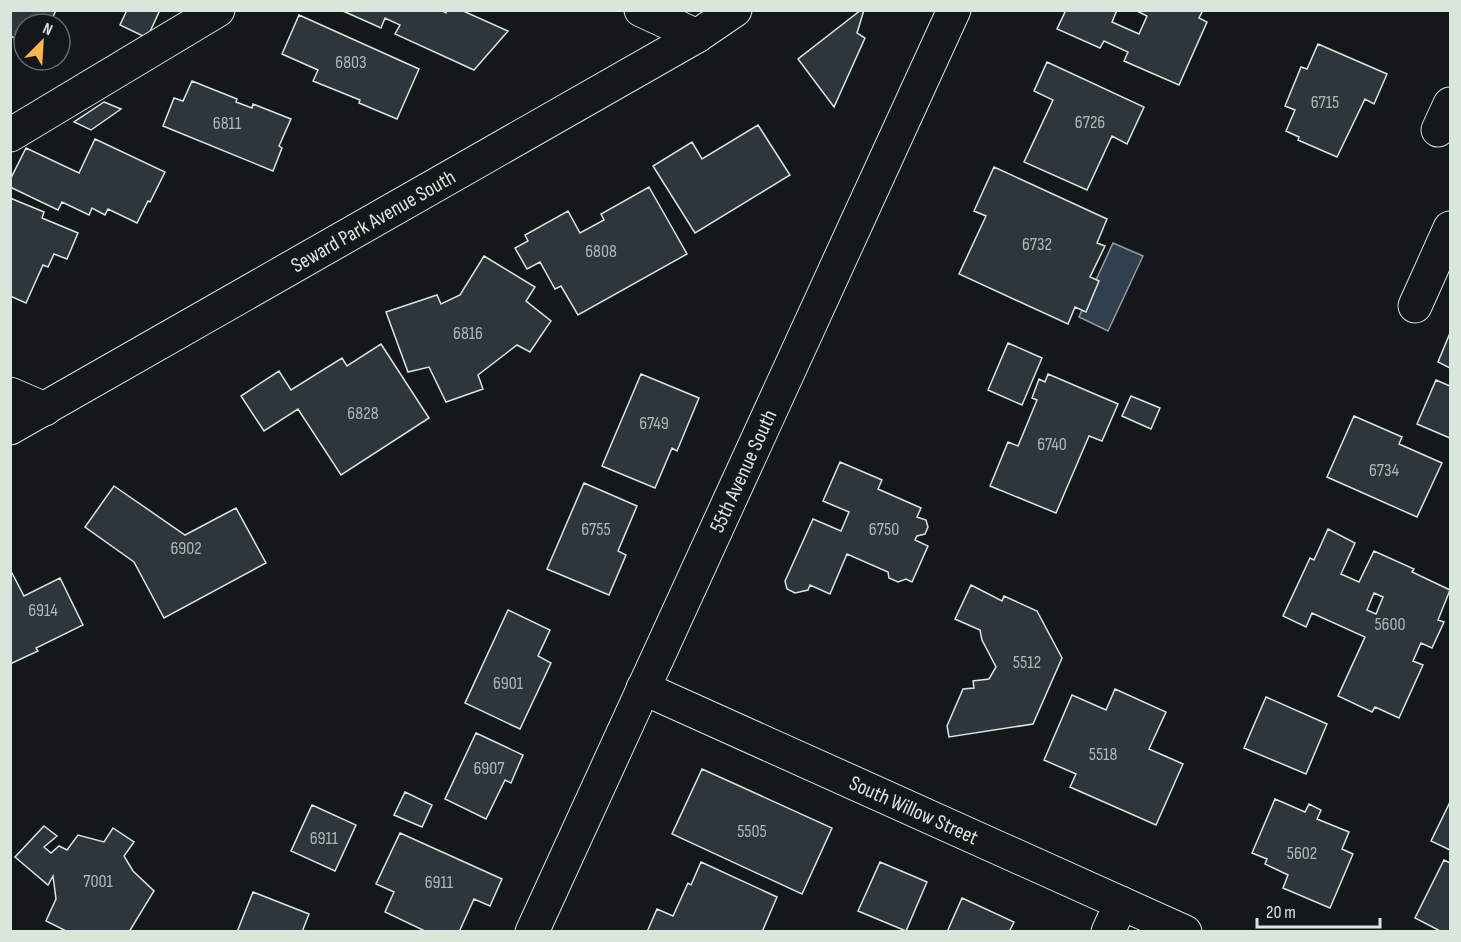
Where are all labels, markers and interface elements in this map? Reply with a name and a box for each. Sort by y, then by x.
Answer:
north arrow [12,12,72,72]
text: N [40,19,55,40]
house number: 6803 [335,52,367,73]
house number: 6715 [1311,92,1339,113]
house number: 6726 [1075,112,1105,133]
house number: 6811 [213,113,242,134]
street label: Seward Park Avenue South [287,164,460,278]
house number: 6732 [1022,234,1052,255]
house number: 6808 [585,241,617,262]
house number: 6816 [453,323,483,344]
house number: 6828 [347,403,379,424]
street label: 55th Avenue South [705,406,782,537]
house number: 6749 [639,413,669,434]
house number: 6740 [1037,434,1067,455]
house number: 6734 [1369,460,1400,481]
house number: 6755 [581,519,611,540]
house number: 6750 [869,519,899,540]
house number: 6902 [170,538,202,559]
house number: 6914 [28,600,58,621]
house number: 5600 [1374,614,1406,635]
house number: 5512 [1013,652,1041,673]
house number: 6901 [493,673,524,694]
house number: 5518 [1089,744,1117,765]
house number: 6907 [474,758,505,779]
street label: South Willow Street [845,770,982,850]
house number: 5505 [737,821,767,842]
house number: 6911 [310,828,339,849]
house number: 5602 [1287,843,1317,864]
house number: 7001 [83,871,113,892]
house number: 6911 [425,872,454,893]
scale bar [1257,891,1380,929]
text: 20 m [1266,902,1296,923]

